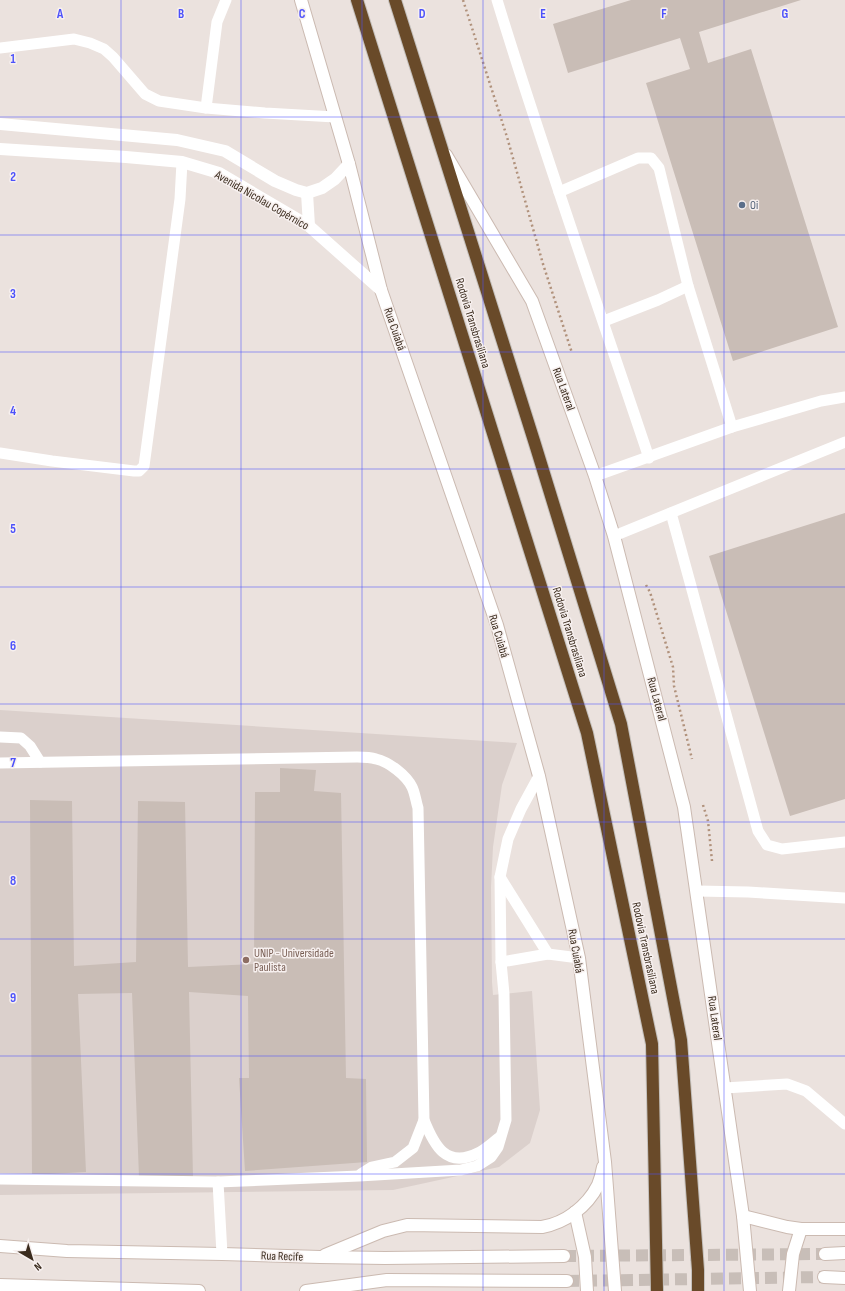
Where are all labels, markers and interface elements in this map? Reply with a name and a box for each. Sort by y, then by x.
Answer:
text: A [56,6,64,22]
text: B [178,6,184,22]
text: C [299,6,306,22]
text: D [419,6,426,22]
text: E [540,6,546,22]
text: F [661,6,667,22]
text: G [782,6,789,22]
text: 1 [10,51,16,67]
street label: Avenida Nicolau Copérnico [211,167,311,233]
text: 2 [10,169,16,185]
place label: Oi [750,198,758,213]
marker: Oi [737,200,747,210]
street label: Rodovia Transbrasiliana [452,276,493,370]
text: 3 [10,286,16,302]
street label: Rua Cuiabá [380,306,409,353]
street label: Rua Lateral [549,366,578,413]
text: 4 [10,403,16,419]
text: 5 [10,521,16,537]
street label: Rodovia Transbrasiliana [549,585,590,679]
street label: Rua Cuiabá [485,613,512,660]
text: 6 [10,638,16,654]
street label: Rua Lateral [643,676,670,723]
text: 7 [10,755,16,771]
text: 8 [10,873,16,889]
street label: Rodovia Transbrasiliana [628,901,663,996]
street label: Rua Cuiabá [564,928,587,975]
place label: UNIP - Universidade Paulista [254,946,334,975]
marker: UNIP - Universidade Paulista [241,955,251,965]
text: 9 [10,990,16,1006]
street label: Rua Lateral [704,995,725,1041]
north arrow [12,1239,52,1279]
street label: Rua Recife [261,1248,304,1265]
text: N [31,1260,44,1273]

